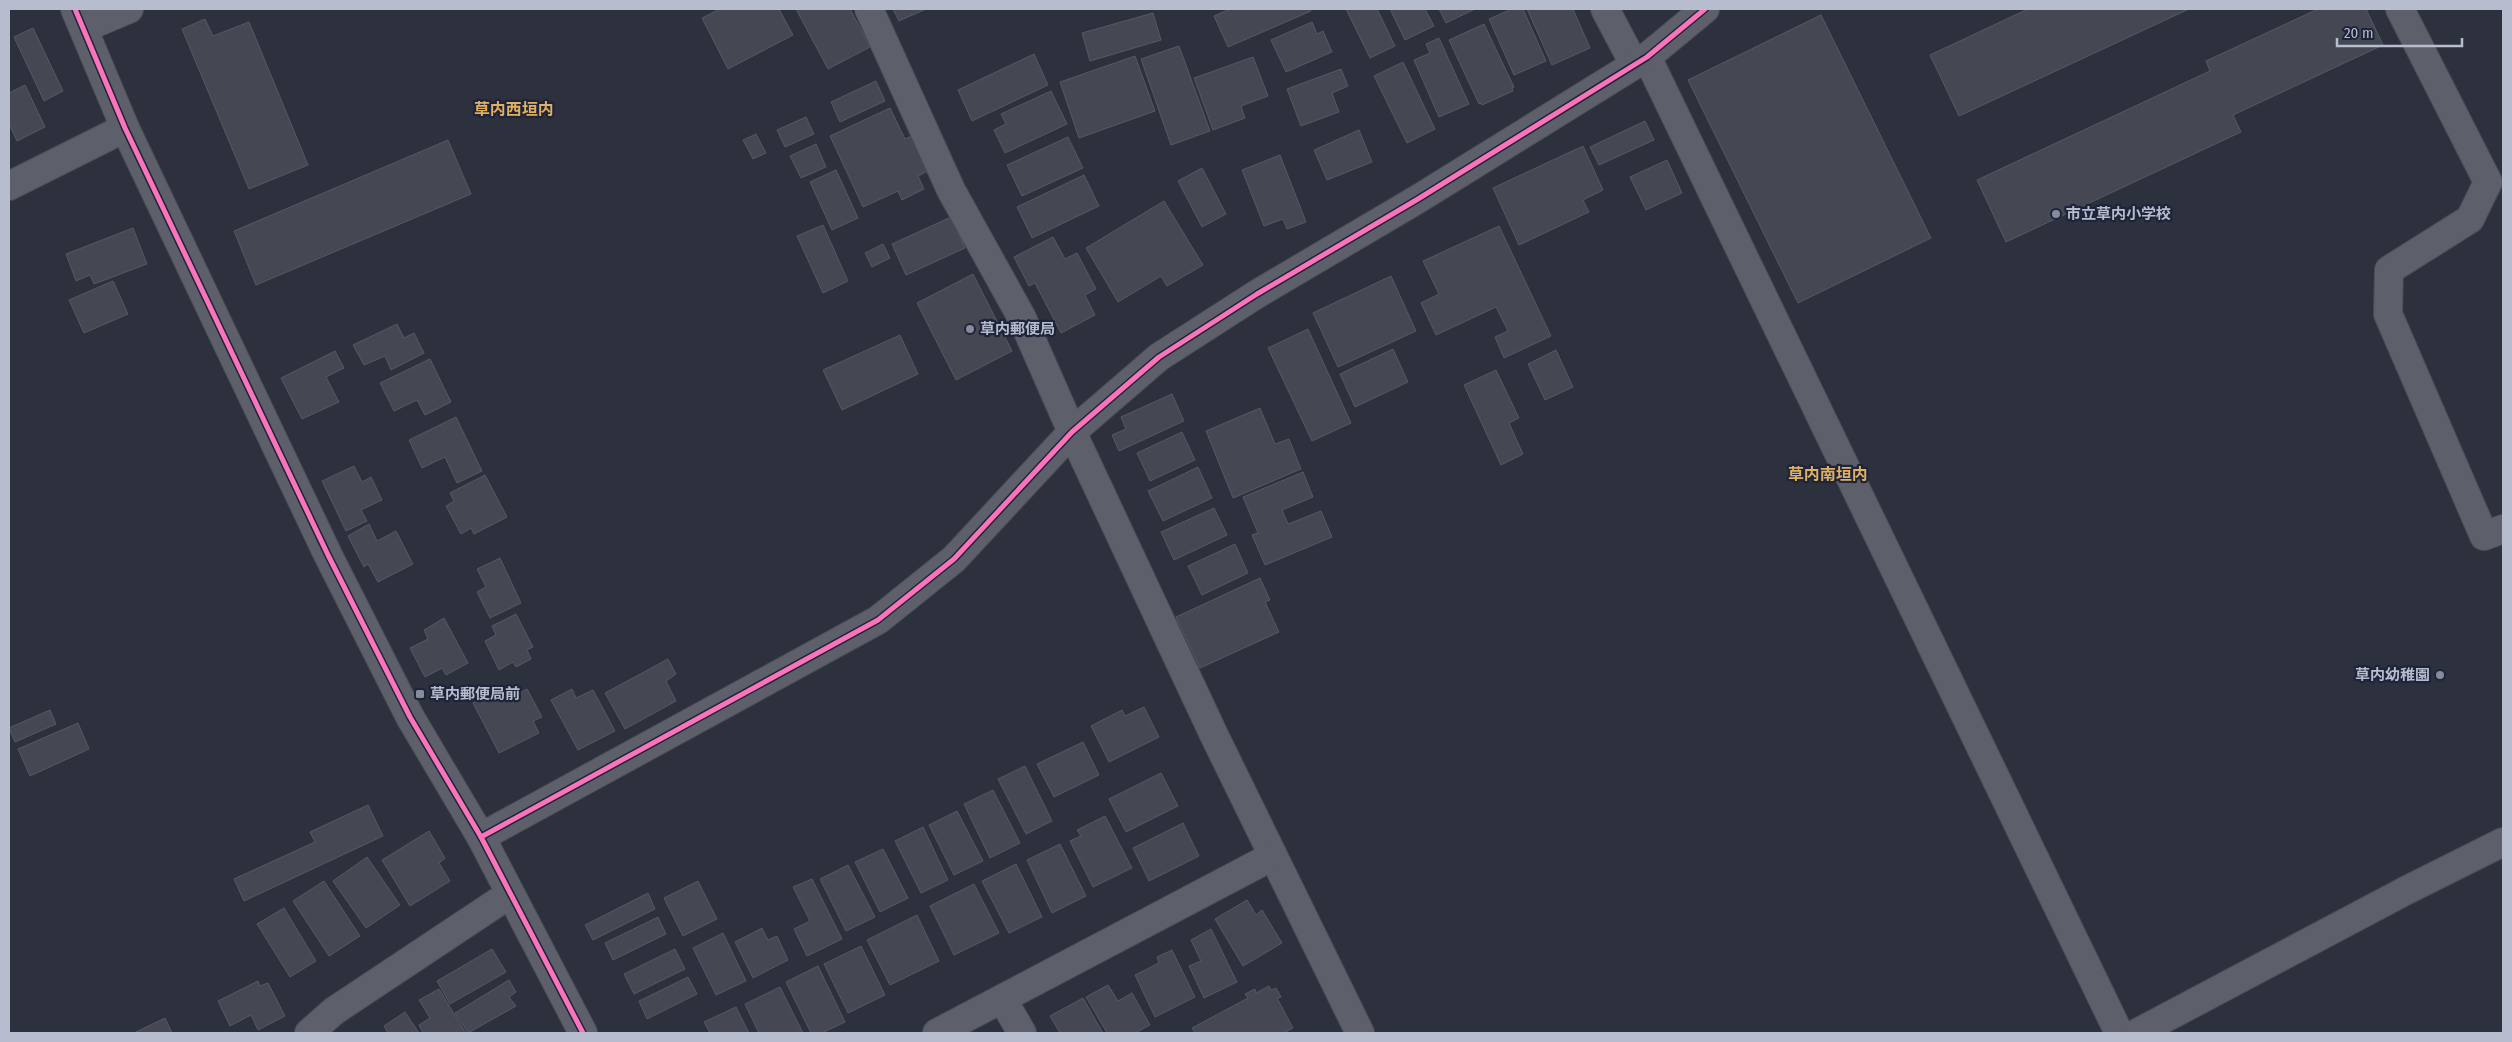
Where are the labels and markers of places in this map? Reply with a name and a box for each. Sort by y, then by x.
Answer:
place label: 市立草内小学校 [2066,205,2171,223]
marker: 市立草内小学校 [2050,208,2062,220]
place label: 草内郵便局 [980,320,1055,338]
marker: 草内郵便局 [964,323,976,335]
place label: 草内幼稚園 [2355,666,2430,684]
marker: 草内幼稚園 [2434,669,2446,681]
place label: 草内郵便局前 [430,685,520,703]
marker: 草内郵便局前 [414,688,426,700]

